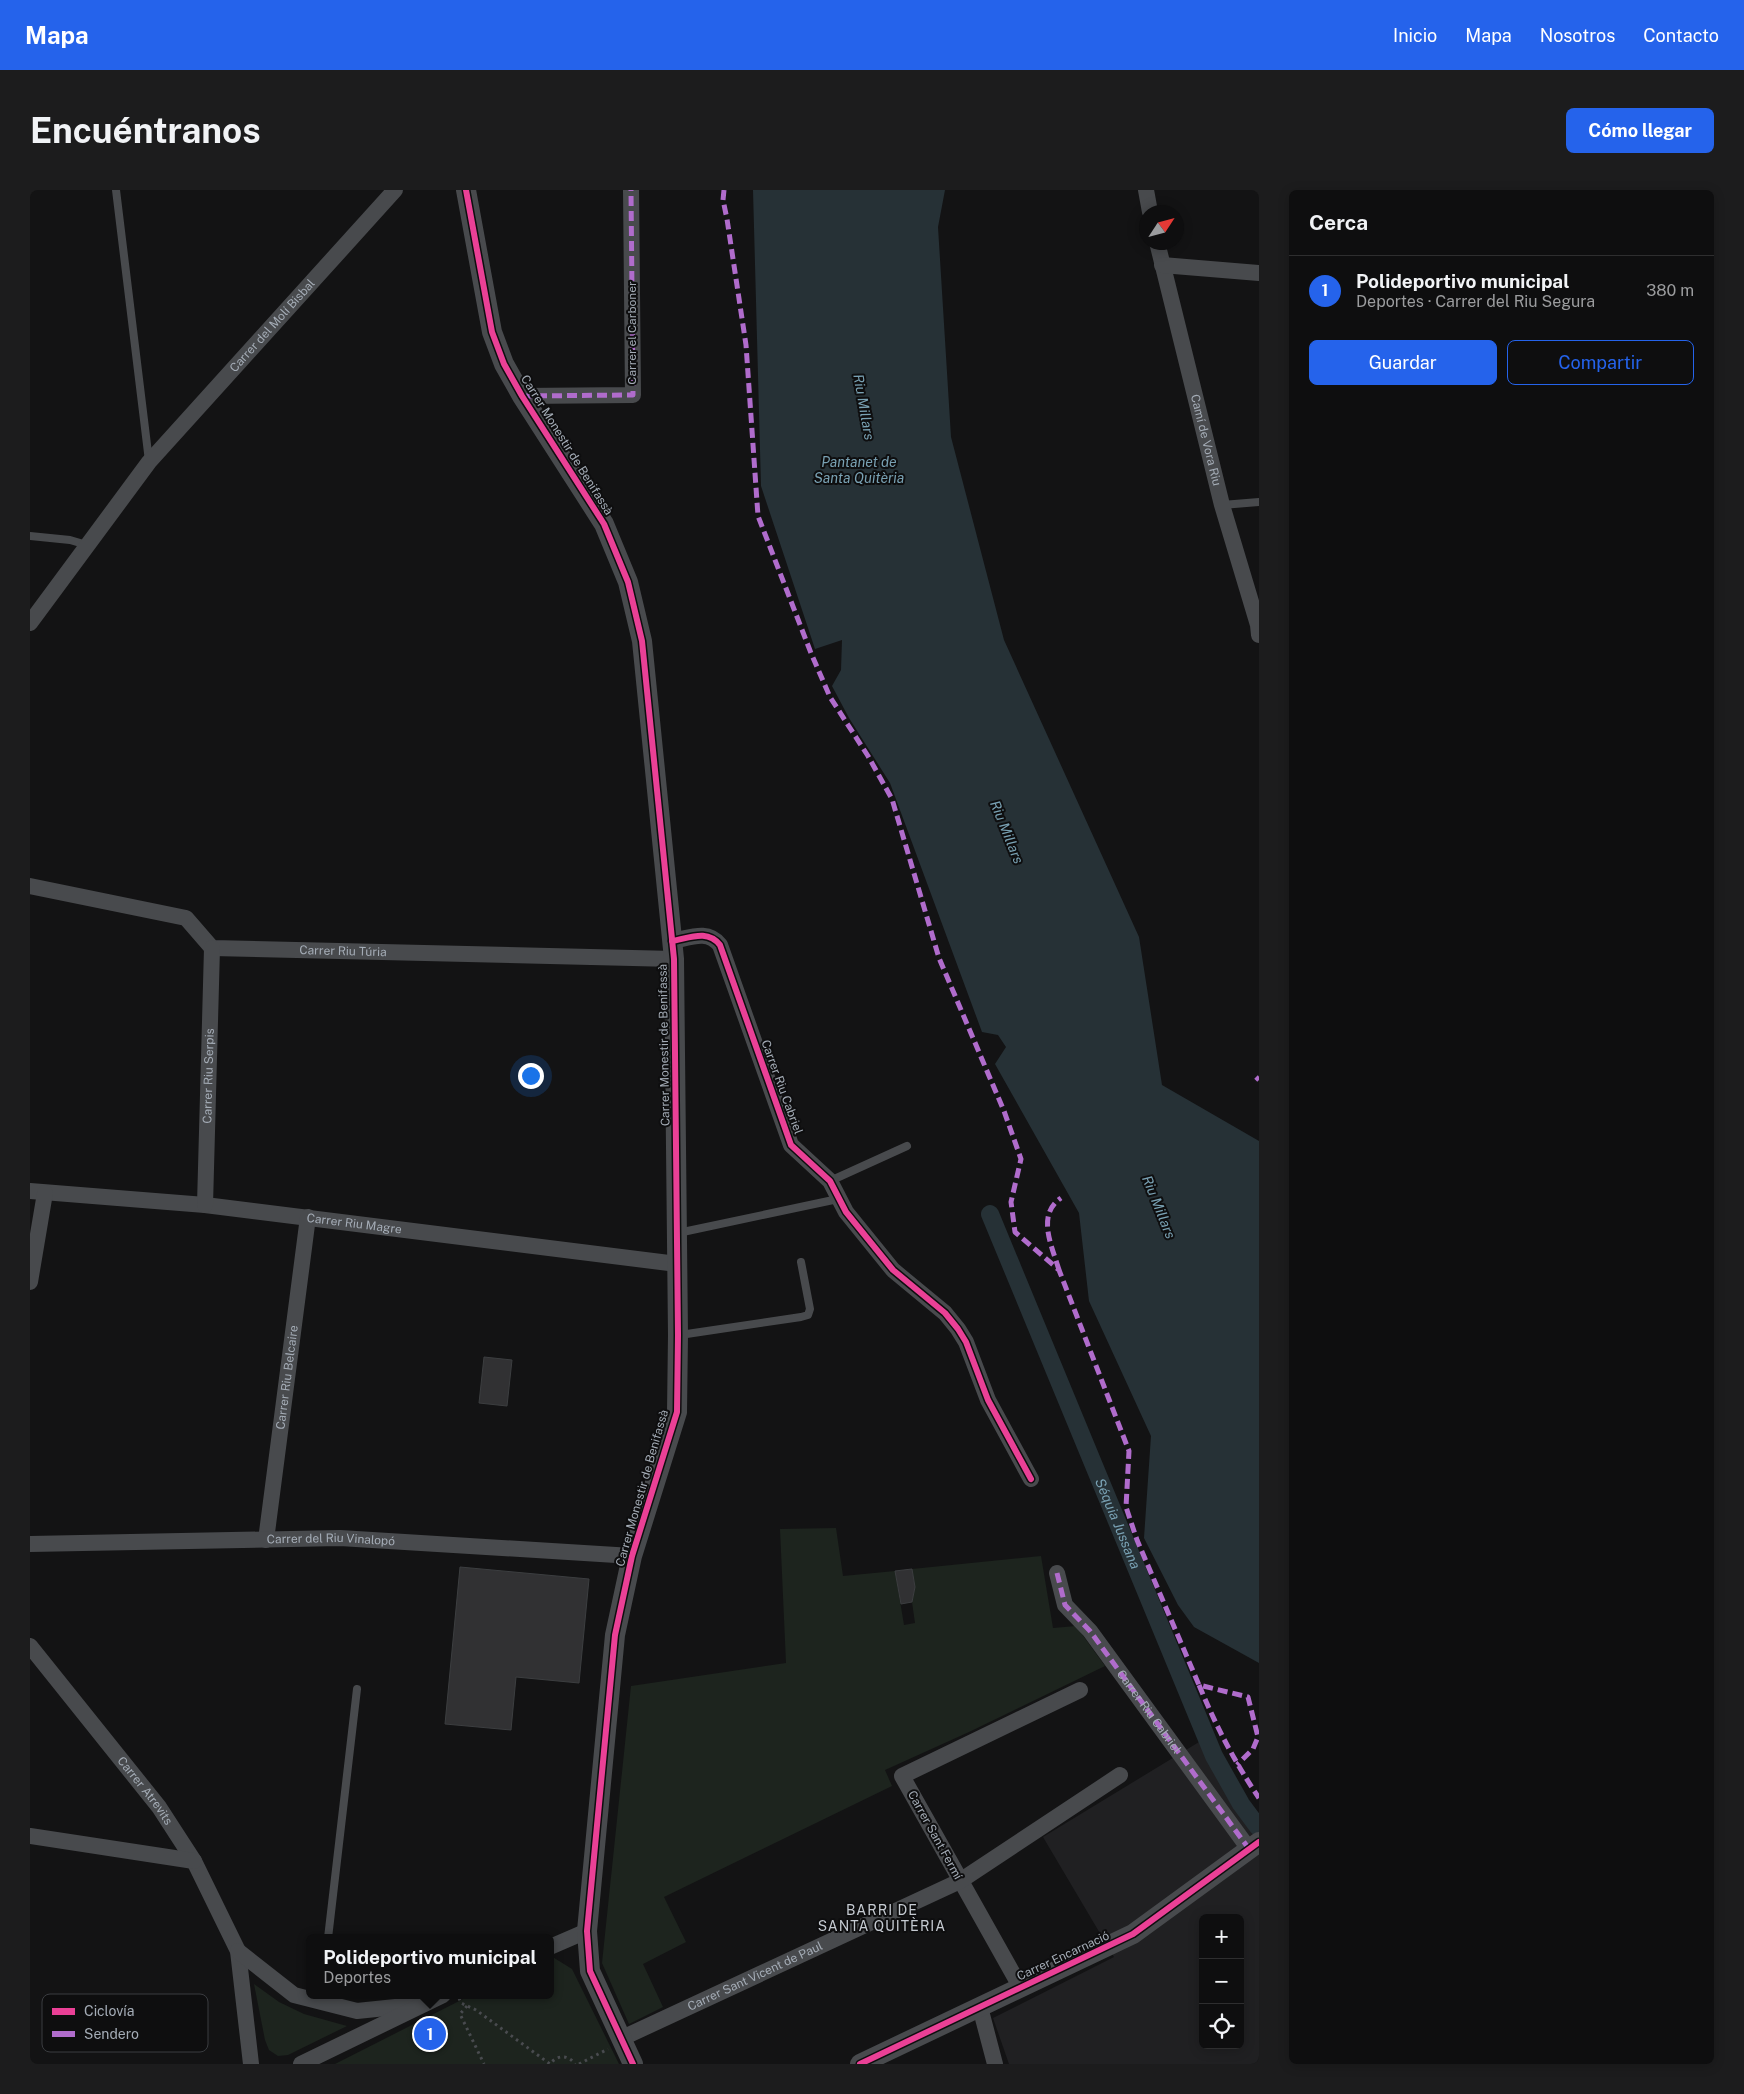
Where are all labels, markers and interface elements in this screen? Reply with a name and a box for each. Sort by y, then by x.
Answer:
text: Mapa [25,21,89,49]
text: Inicio [1393,25,1437,46]
text: Mapa [1465,25,1512,46]
text: Nosotros [1540,25,1615,46]
text: Contacto [1643,25,1719,46]
button: Cómo llegar [1566,108,1714,153]
text: Encuéntranos [30,110,261,151]
north arrow [1139,205,1184,250]
text: Cerca [1309,210,1368,235]
text: Polideportivo municipal [1356,270,1569,292]
street label: Carrer del Molí Bisbal [227,276,318,375]
street label: Carrer el Carboner [625,281,639,385]
text: 1 [1322,281,1328,300]
text: 380 m [1646,281,1694,300]
text: Deportes · Carrer del Riu Segura [1356,292,1595,311]
button: Guardar [1309,340,1497,385]
button: Compartir [1507,340,1694,385]
street label: Carrer Monestir de Benifassà [518,372,616,518]
water label: Riu Millars [850,373,878,441]
street label: Camí de Vora Riu [1188,393,1224,487]
water label: Pantanet de Santa Quitèria [814,454,904,486]
water label: Riu Millars [987,798,1027,866]
street label: Carrer Riu Túria [299,943,387,959]
street label: Carrer Monestir de Benifassà [656,964,672,1126]
street label: Carrer Riu Serpis [200,1028,217,1124]
street label: Carrer Riu Cabriel [758,1038,806,1136]
your location [518,1063,544,1089]
water label: Riu Millars [1139,1173,1179,1241]
street label: Carrer Riu Magre [306,1211,403,1237]
street label: Carrer Riu Belcaire [273,1324,301,1430]
street label: Carrer Monestir de Benifassà [613,1408,671,1568]
water label: Séquia Jussana [1092,1476,1144,1571]
street label: Carrer del Riu Vinalopó [267,1531,396,1548]
street label: Carrer Riu Cabriel [1114,1667,1184,1756]
street label: Carrer Atrevits [115,1754,176,1827]
street label: Carrer Sant Fermí [905,1788,966,1883]
district label: BARRI DE SANTA QUITÈRIA [818,1902,946,1934]
map controls [1199,1914,1244,2049]
button: + [1199,1914,1244,1959]
street label: Carrer Encarnació [1015,1928,1112,1984]
popup [306,1934,554,1999]
street label: Carrer Sant Vicent de Paul [685,1939,825,2014]
text: Polideportivo municipal [323,1946,537,1968]
button: − [1199,1959,1244,2004]
text: Deportes [323,1968,391,1987]
legend [42,1994,208,2052]
text: Ciclovía [84,2003,134,2019]
button: locate [1199,2004,1244,2049]
pin: 1 [414,2015,446,2053]
text: Sendero [84,2026,139,2042]

